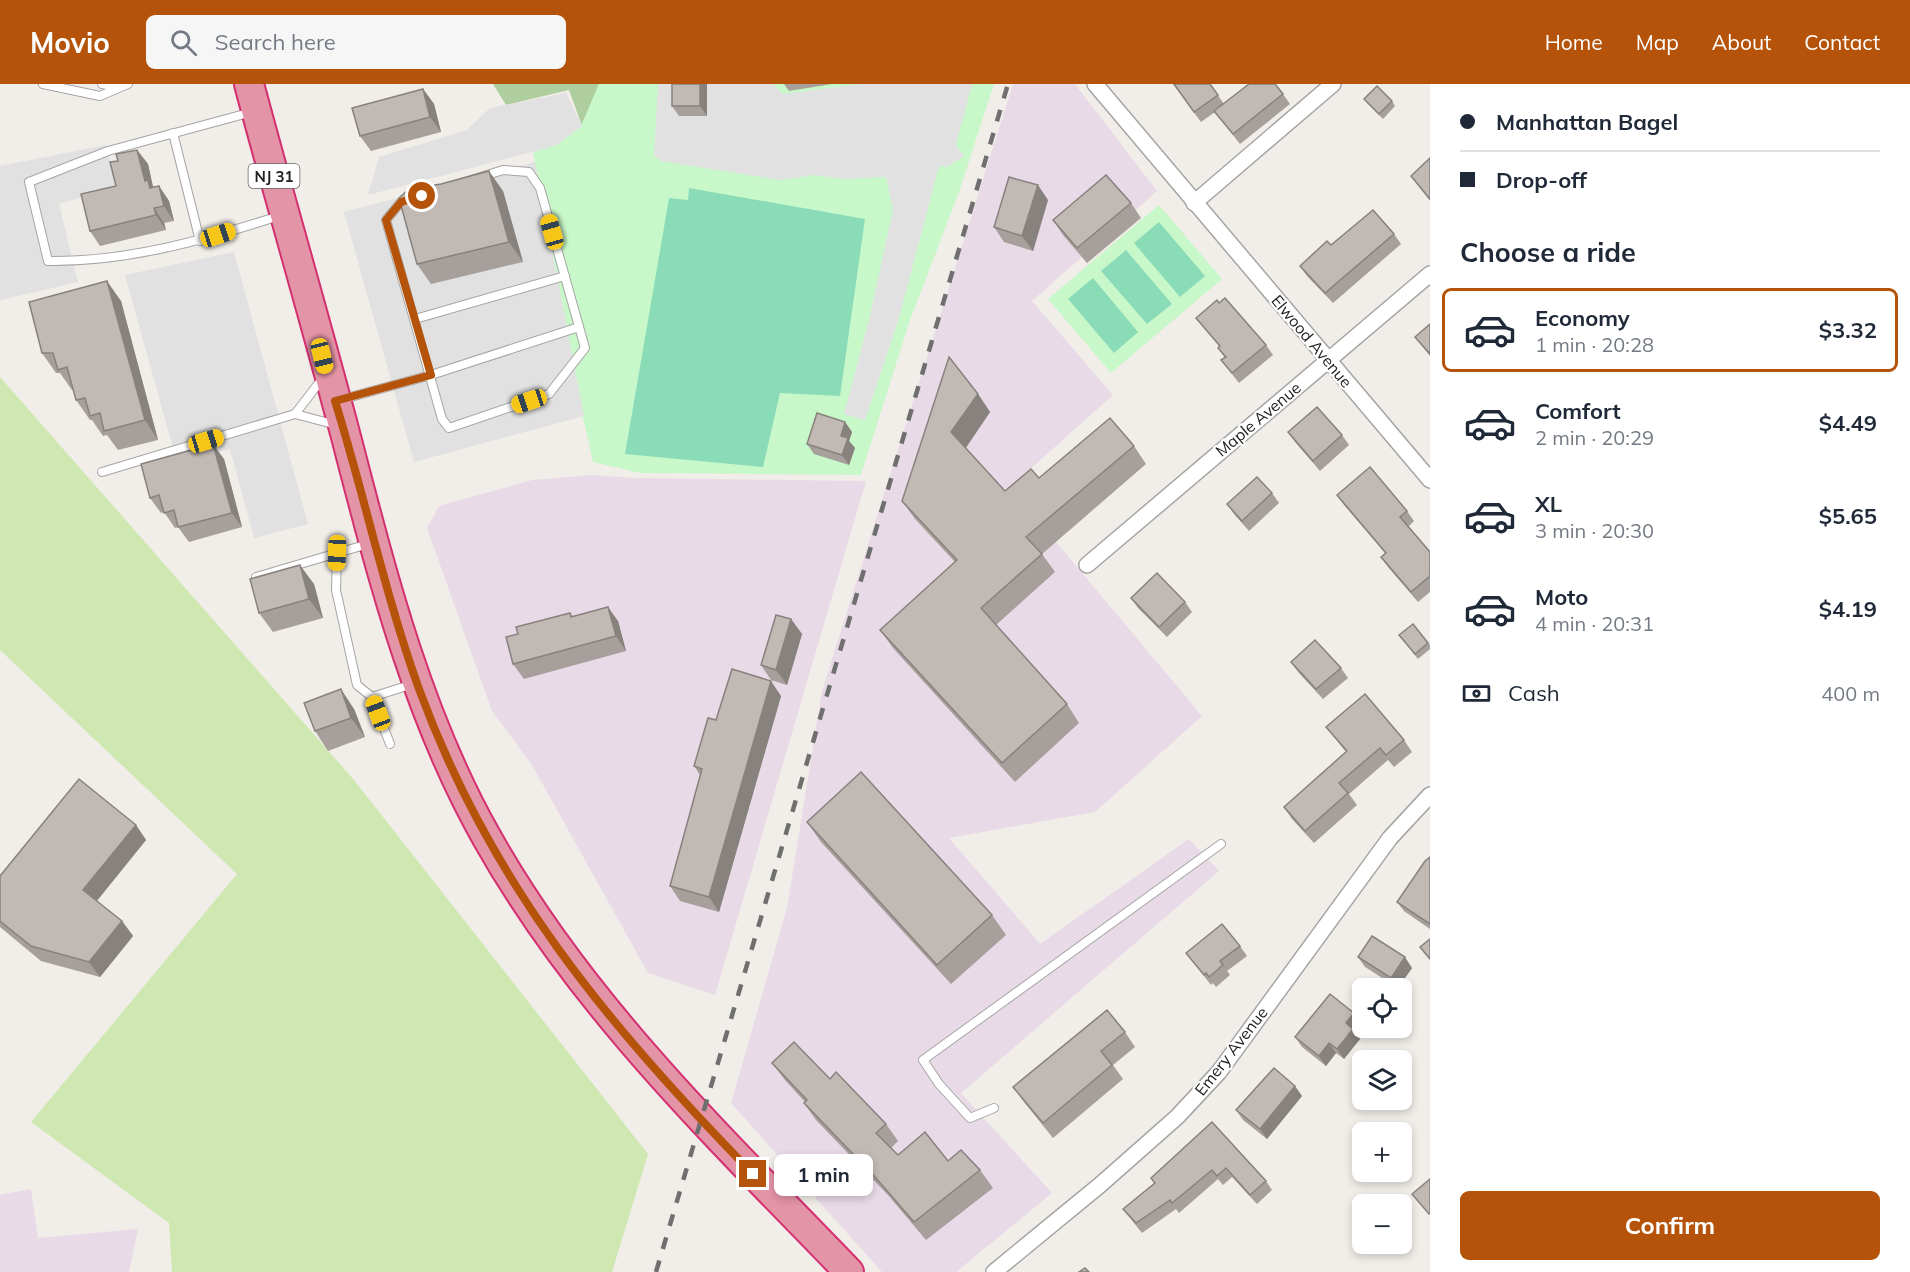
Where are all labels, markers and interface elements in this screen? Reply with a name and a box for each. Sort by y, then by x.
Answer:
search box [146,15,566,69]
text: Movio [30,25,110,60]
icon: search [167,26,200,59]
text: Search here [215,28,336,56]
text: Home [1545,29,1603,55]
text: Map [1636,29,1679,55]
text: About [1712,29,1771,55]
text: Contact [1804,29,1880,55]
text: Manhattan Bagel [1496,108,1678,136]
road number: NJ 31 [248,164,300,188]
text: Drop-off [1496,166,1587,194]
route start [408,182,435,209]
car [538,212,566,252]
car [198,221,238,249]
text: Choose a ride [1460,235,1636,269]
street label: Elwood Avenue [1267,291,1357,391]
icon: car [1463,303,1517,357]
text: Economy [1535,304,1630,332]
text: $3.32 [1819,316,1877,344]
text: 1 min · 20:28 [1535,332,1654,357]
car [309,336,335,376]
street label: Maple Avenue [1211,377,1305,461]
car [509,387,549,415]
icon: car [1463,396,1517,450]
text: Comfort [1535,397,1621,425]
text: $4.49 [1819,409,1877,437]
text: 2 min · 20:29 [1535,425,1654,450]
car [186,427,226,455]
icon: car [1463,489,1517,543]
text: XL [1535,490,1562,518]
text: $5.65 [1819,502,1877,530]
text: 3 min · 20:30 [1535,518,1654,543]
car [327,535,347,571]
icon: car [1463,582,1517,636]
text: Moto [1535,583,1588,611]
text: $4.19 [1819,595,1877,623]
text: 4 min · 20:31 [1535,611,1654,636]
icon: cash [1460,677,1493,710]
text: Cash [1508,679,1560,707]
text: 400 m [1821,681,1880,706]
car [363,693,393,733]
map controls [1352,978,1412,1254]
button: locate [1352,978,1412,1038]
street label: Emery Avenue [1190,1003,1272,1099]
button: layers [1352,1050,1412,1110]
button: + [1352,1122,1412,1182]
callout: 1 min [774,1153,873,1195]
route end [739,1160,766,1187]
text: 1 min [797,1162,850,1187]
button: Confirm [1460,1191,1880,1260]
button: − [1352,1194,1412,1254]

